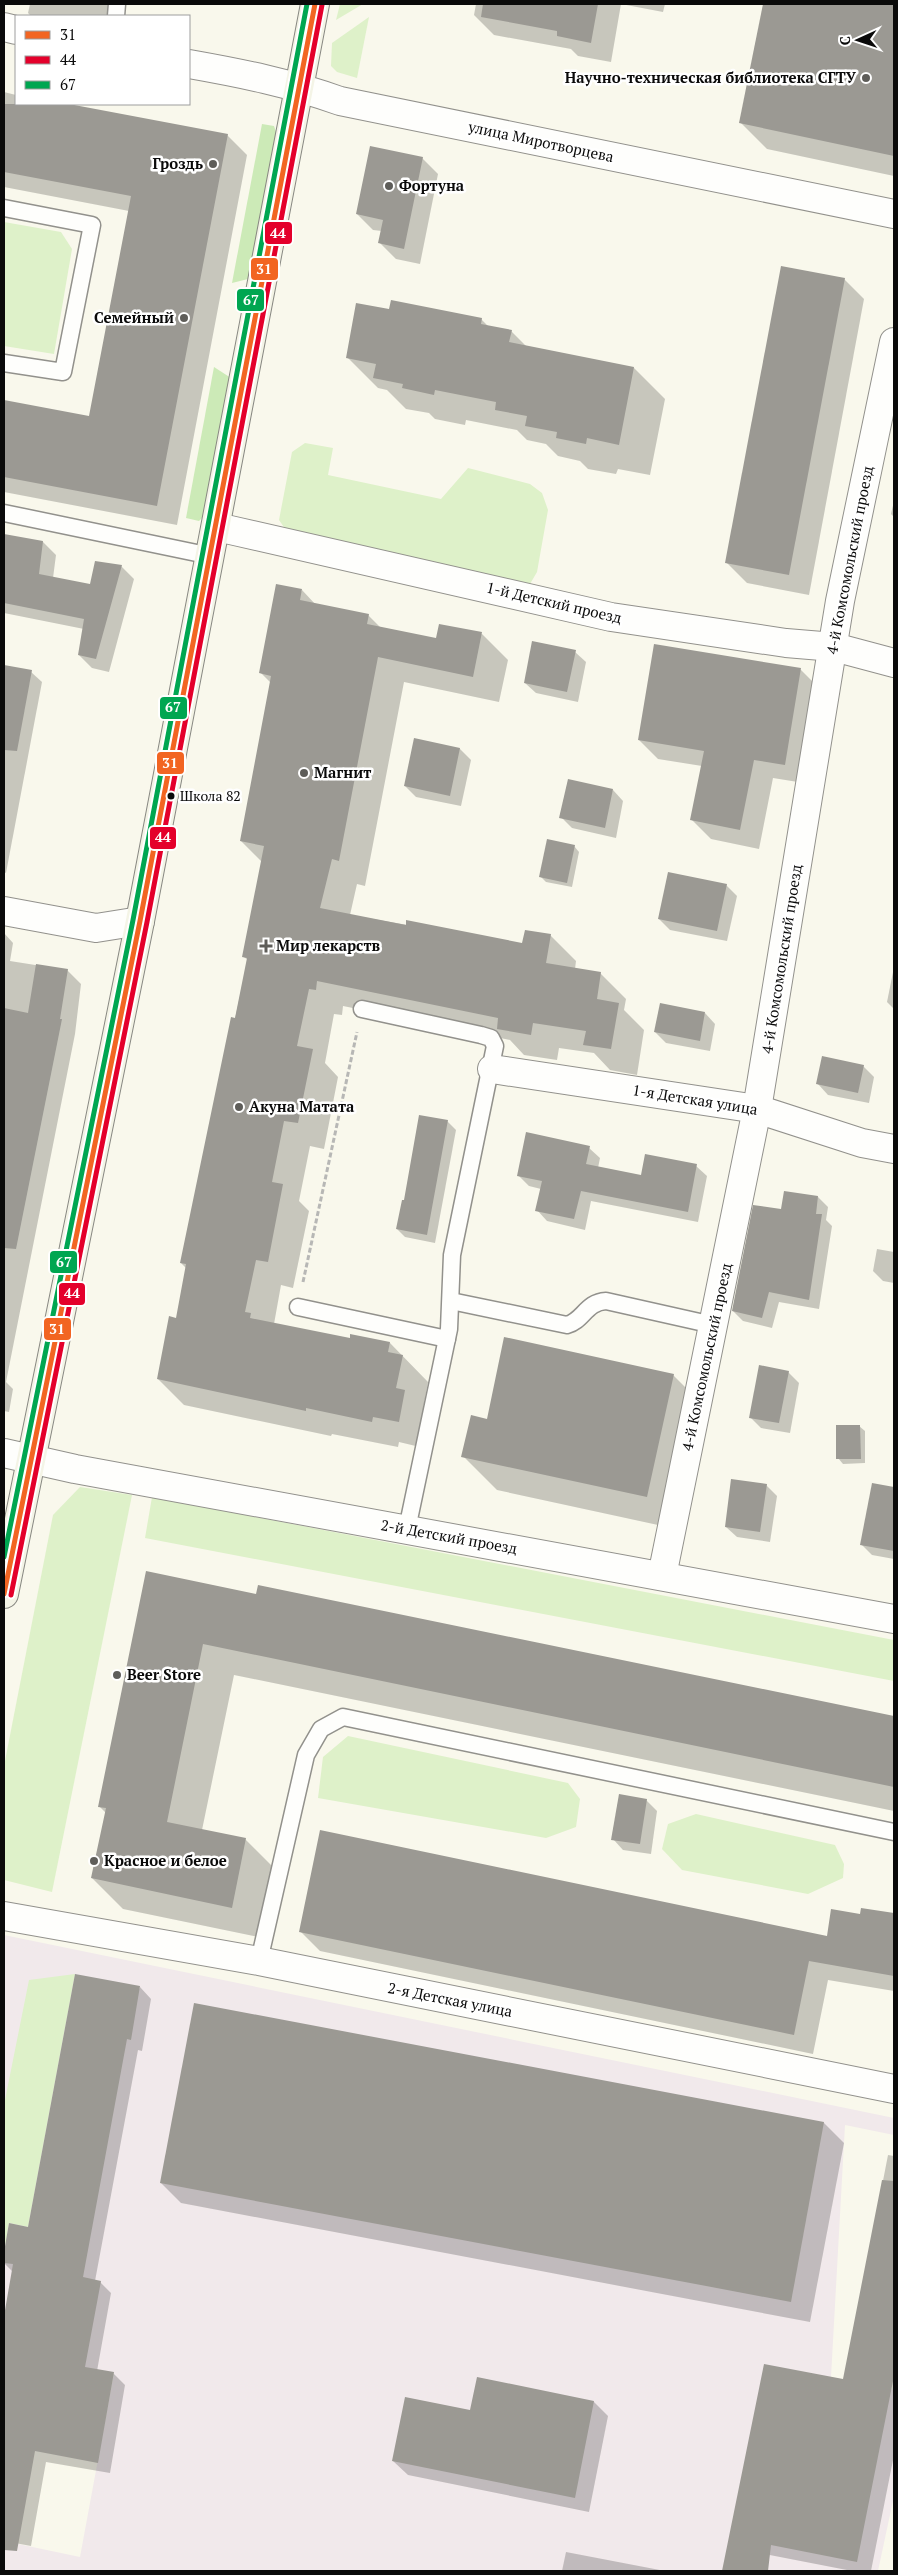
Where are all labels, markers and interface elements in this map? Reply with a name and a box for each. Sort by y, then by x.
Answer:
legend [15,15,190,105]
north arrow [833,15,883,65]
text: 31 [60,24,76,44]
text: С [835,36,854,46]
text: 44 [60,49,76,69]
place label: Научно-техническая библиотека СГТУ [565,67,857,87]
marker: Научно-техническая библиотека СГТУ [860,72,872,84]
text: 67 [60,74,76,94]
street label: улица Миротворцева [466,116,616,166]
place label: Гроздь [152,153,203,173]
marker: Гроздь [207,158,219,170]
place label: Фортуна [399,175,465,195]
marker: Фортуна [383,180,395,192]
line badge: 44 [264,221,293,245]
text: 44 [270,223,286,242]
line badge: 31 [250,257,279,281]
text: 31 [256,259,272,278]
line badge: 67 [236,288,265,312]
text: 67 [243,290,259,309]
place label: Семейный [94,307,174,327]
marker: Семейный [178,312,190,324]
street label: 4-й Комсомольский проезд [821,464,877,656]
street label: 1-й Детский проезд [485,577,624,627]
line badge: 67 [159,696,188,720]
text: 67 [165,697,181,716]
line badge: 31 [156,751,185,775]
text: 31 [162,753,178,772]
place label: Магнит [314,762,371,782]
marker: Магнит [298,767,310,779]
place label: Школа 82 [180,786,241,805]
marker: Школа 82 [166,791,176,801]
line badge: 44 [149,826,177,850]
text: 44 [155,827,171,846]
street label: 4-й Комсомольский проезд [756,862,806,1055]
place label: Мир лекарств [276,935,381,955]
marker: Мир лекарств [260,940,272,952]
street label: 1-я Детская улица [631,1079,760,1119]
place label: Акуна Матата [249,1096,355,1116]
marker: Акуна Матата [233,1101,245,1113]
line badge: 67 [49,1250,78,1274]
text: 67 [56,1252,72,1271]
street label: 4-й Комсомольский проезд [676,1261,736,1453]
line badge: 44 [58,1282,86,1306]
text: 44 [64,1283,80,1302]
line badge: 31 [43,1317,72,1341]
text: 31 [49,1319,65,1338]
street label: 2-й Детский проезд [379,1514,519,1558]
place label: Beer Store [127,1664,201,1684]
marker: Beer Store [111,1669,123,1681]
place label: Красное и белое [104,1850,227,1870]
marker: Красное и белое [88,1855,100,1867]
street label: 2-я Детская улица [386,1977,515,2021]

